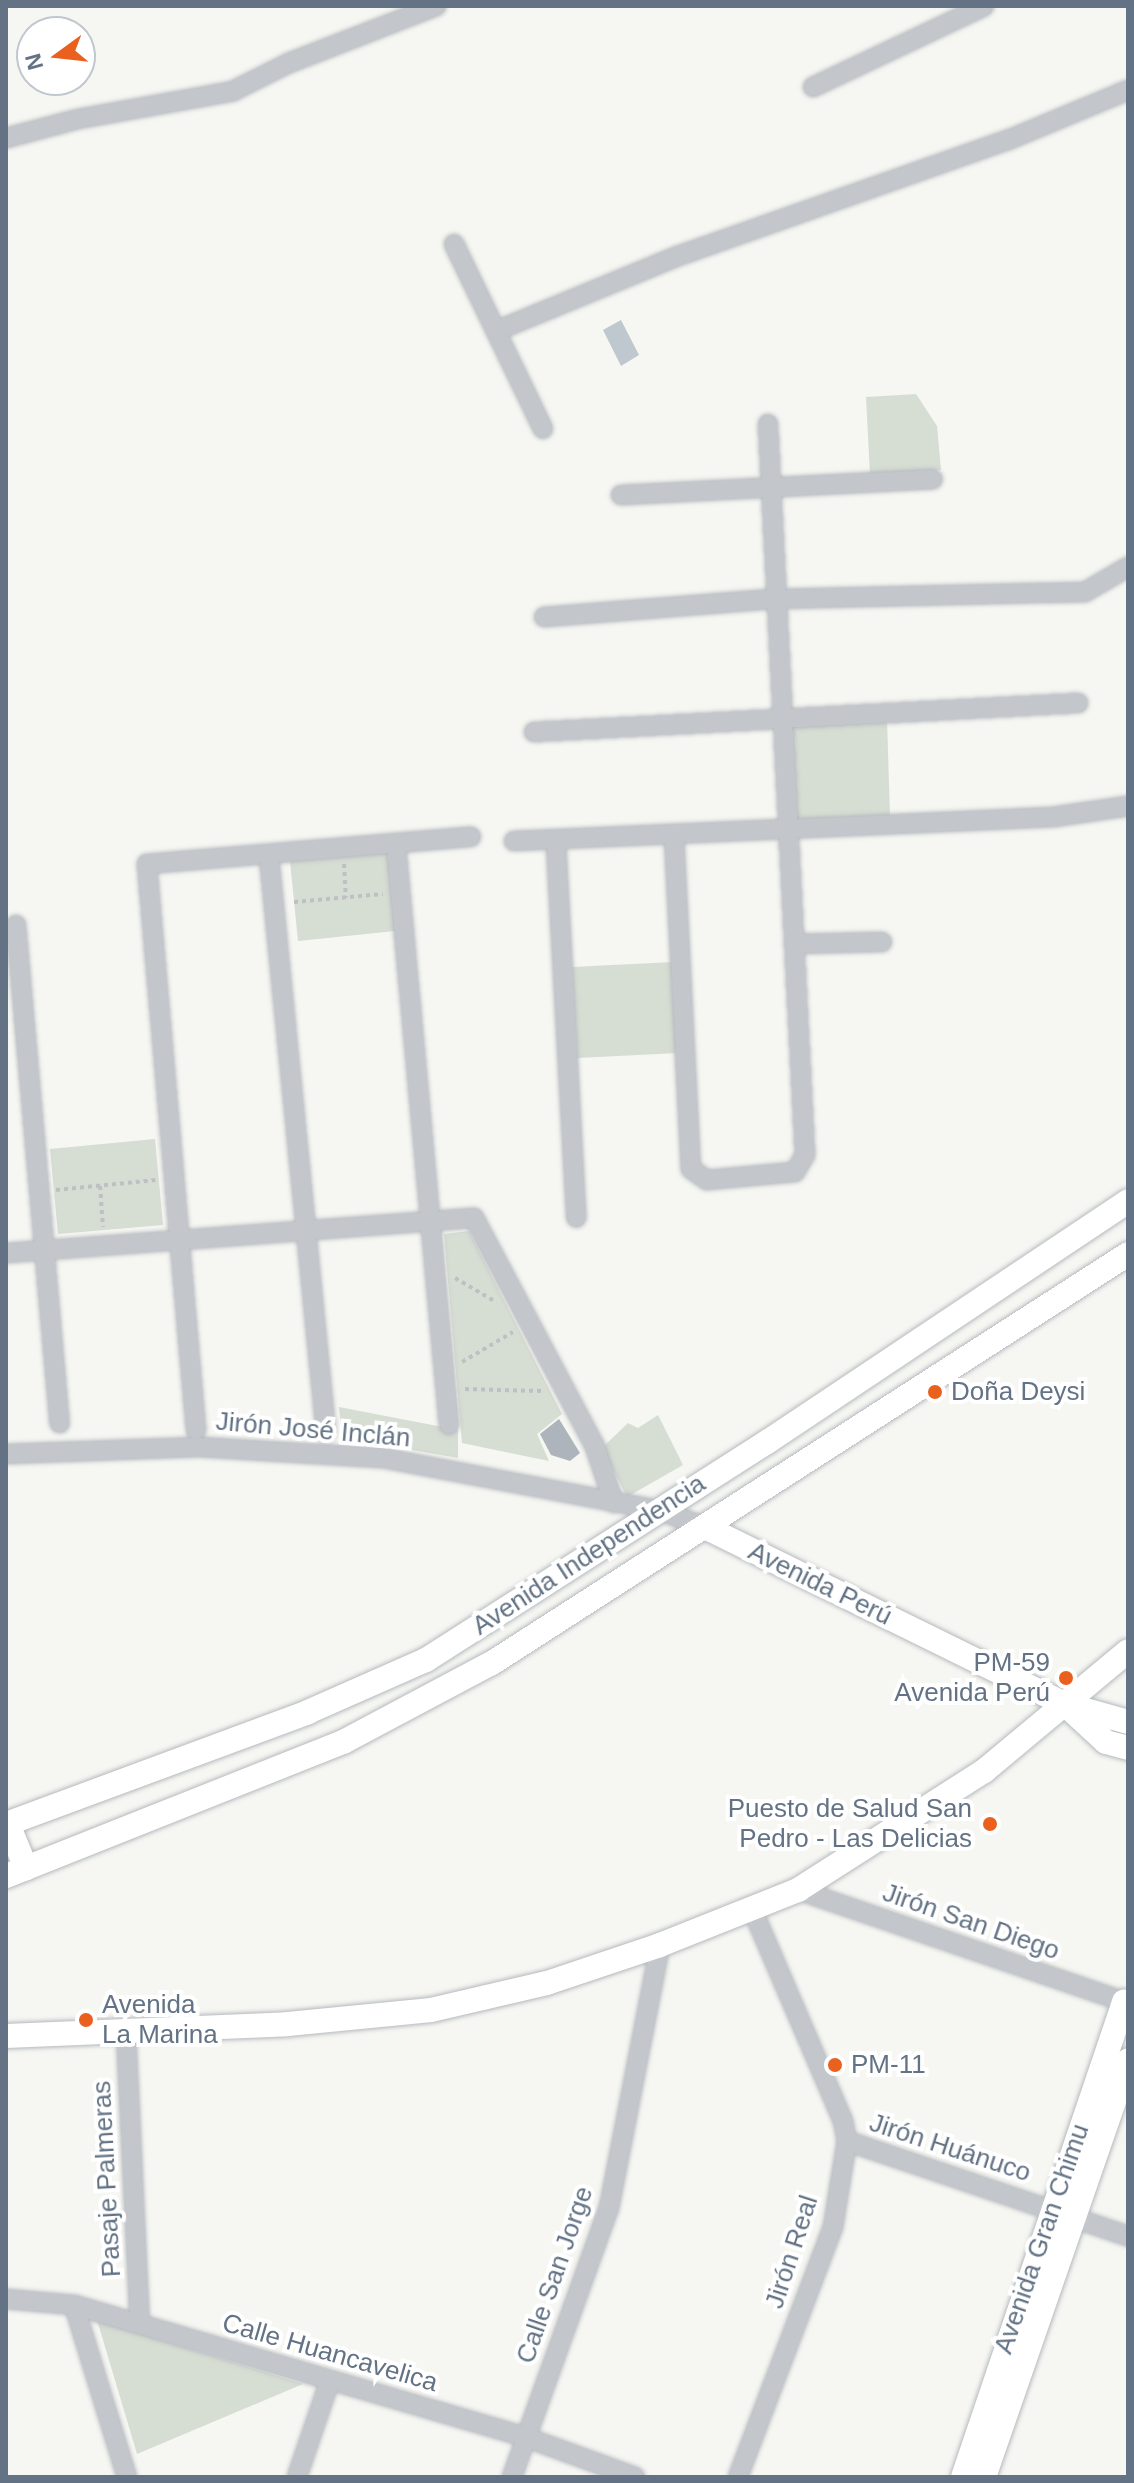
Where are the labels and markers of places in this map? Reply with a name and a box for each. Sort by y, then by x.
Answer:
place label: Doña Deysi [951,1376,1085,1408]
marker: Doña Deysi [926,1383,944,1401]
place label: PM-59 Avenida Perú [894,1647,1050,1708]
marker: PM-59 Avenida Perú [1057,1669,1075,1687]
place label: Puesto de Salud San Pedro - Las Delicias [728,1793,972,1854]
marker: Puesto de Salud San Pedro - Las Delicias [979,1813,1001,1835]
place label: Avenida La Marina [102,1989,218,2050]
marker: Avenida La Marina [77,2011,95,2029]
place label: PM-11 [851,2049,926,2081]
marker: PM-11 [826,2056,844,2074]

